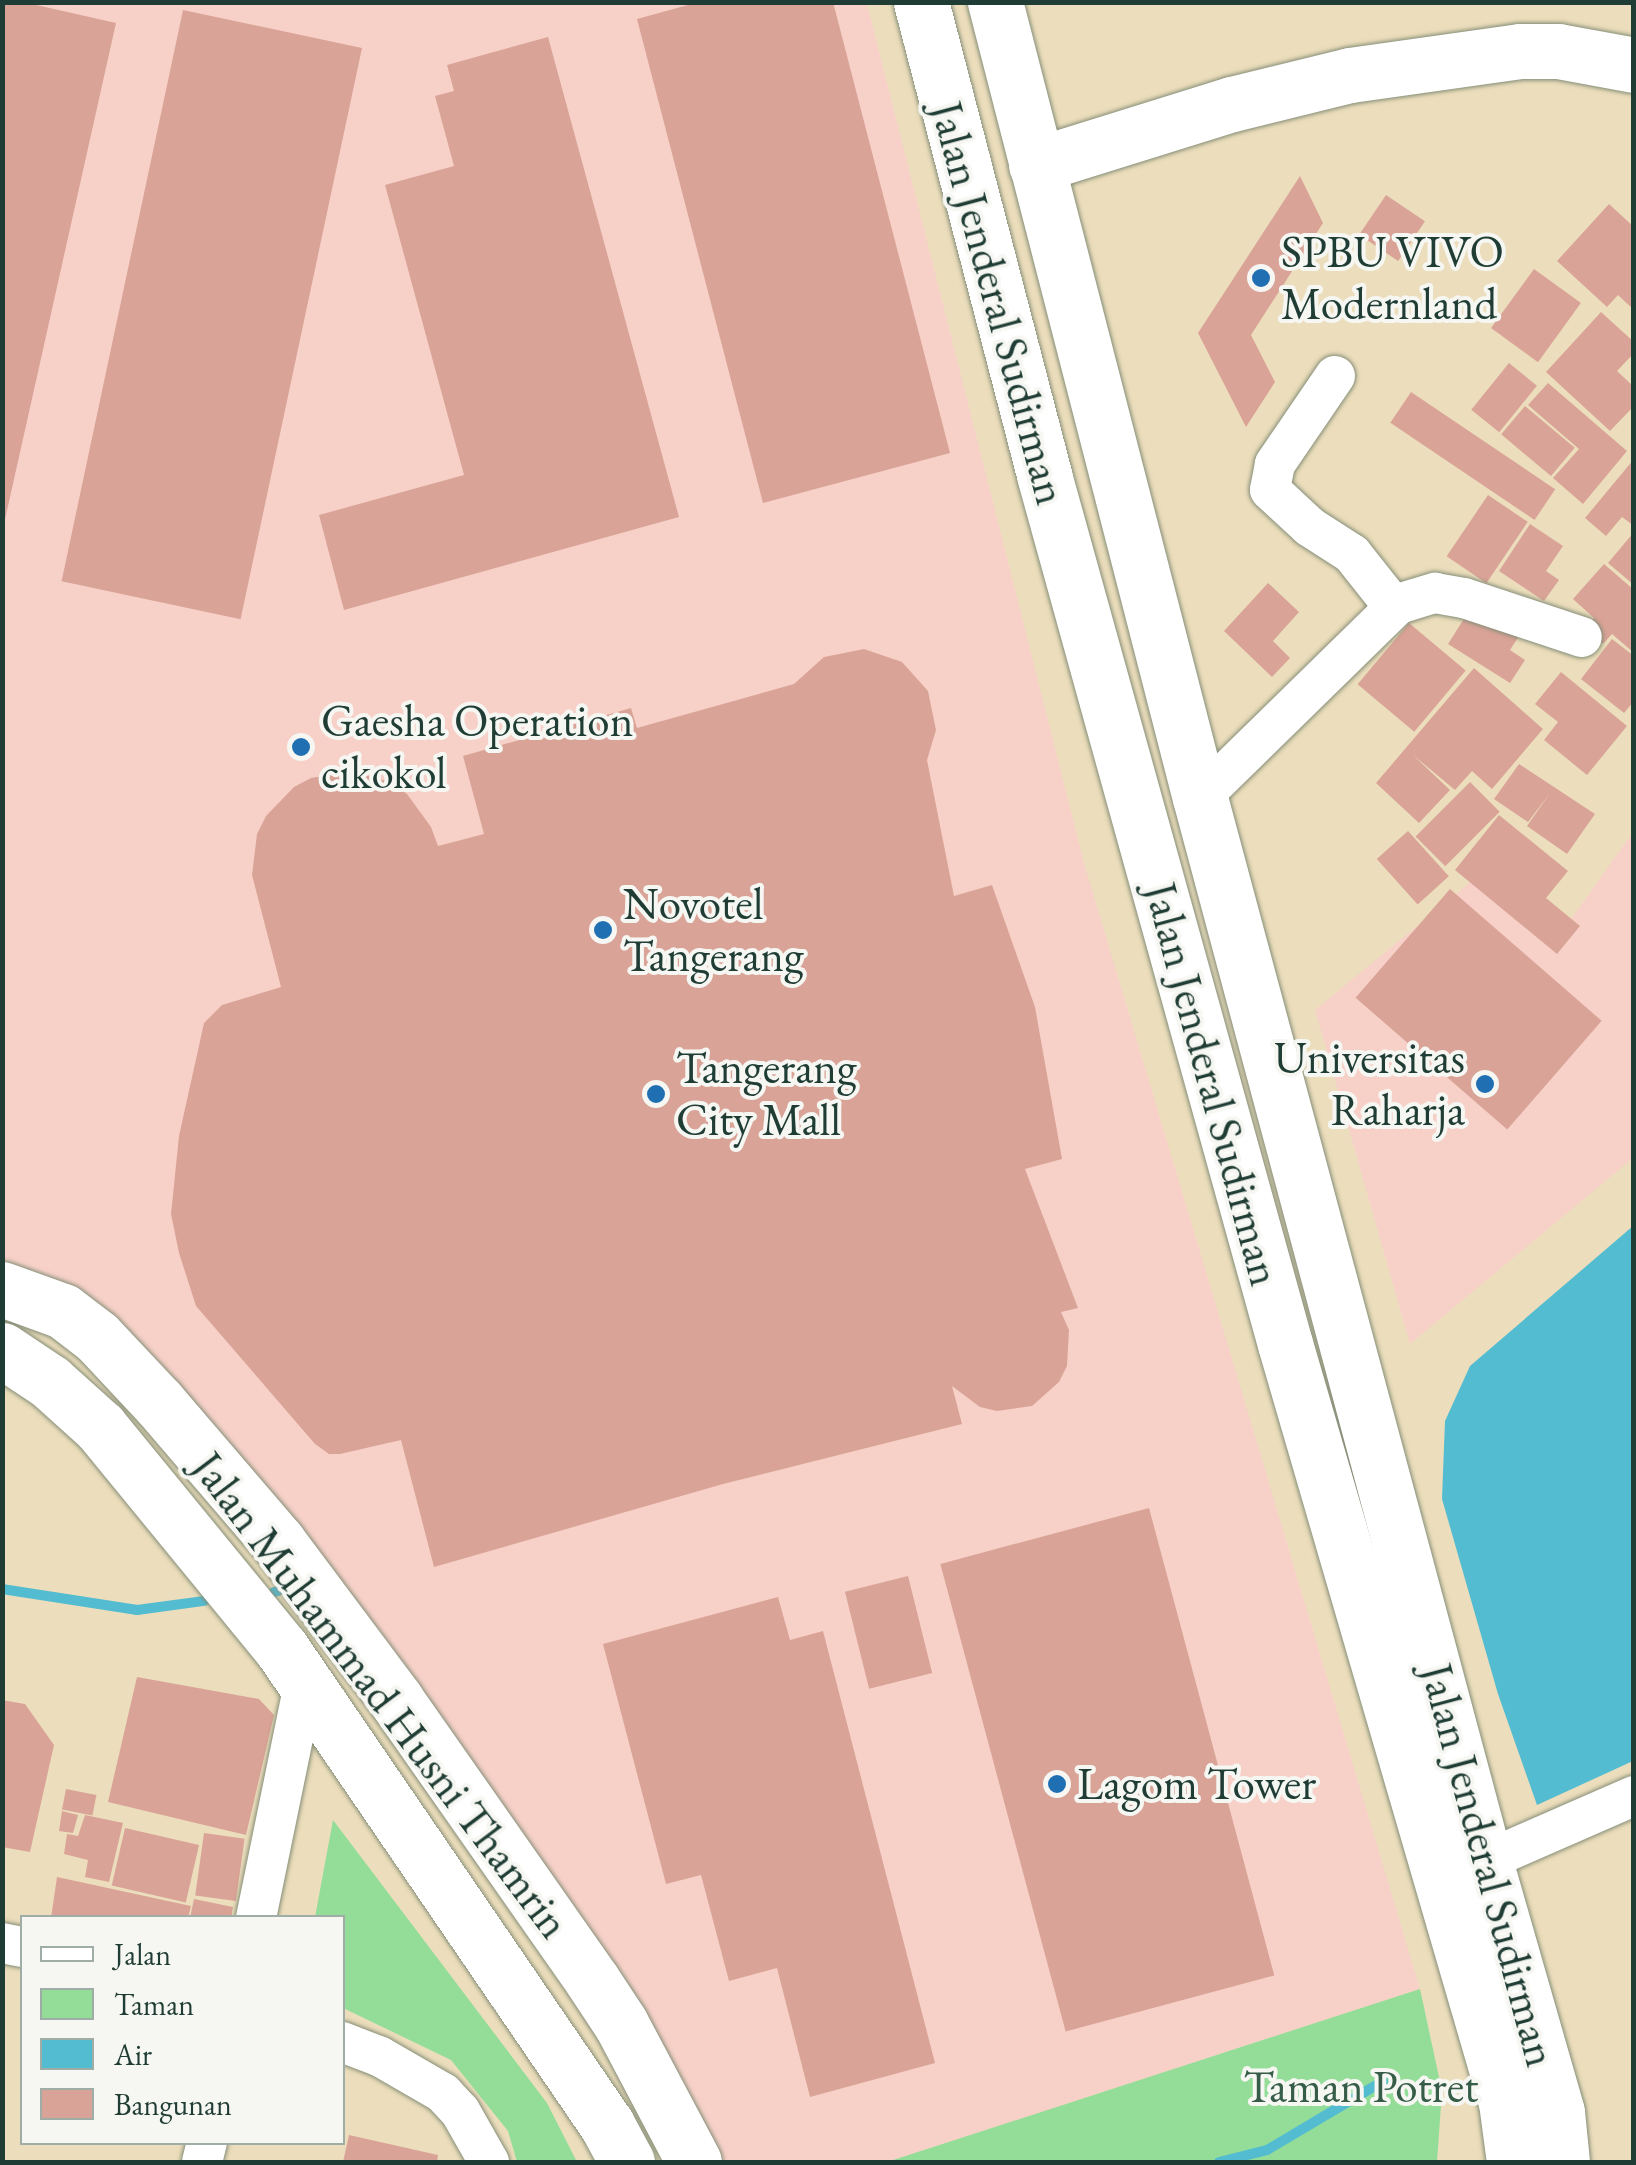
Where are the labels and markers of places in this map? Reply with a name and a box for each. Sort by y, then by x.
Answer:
place label: SPBU VIVO Modernland [1281,225,1504,331]
marker: SPBU VIVO Modernland [1250,267,1272,289]
place label: Gaesha Operation cikokol [321,694,633,800]
marker: Gaesha Operation cikokol [290,736,312,758]
place label: Novotel Tangerang [623,877,804,983]
marker: Novotel Tangerang [592,919,614,941]
place label: Universitas Raharja [1274,1031,1465,1137]
place label: Tangerang City Mall [676,1041,857,1147]
marker: Universitas Raharja [1474,1073,1496,1095]
marker: Tangerang City Mall [645,1083,667,1105]
place label: Lagom Tower [1077,1757,1316,1811]
marker: Lagom Tower [1046,1773,1068,1795]

